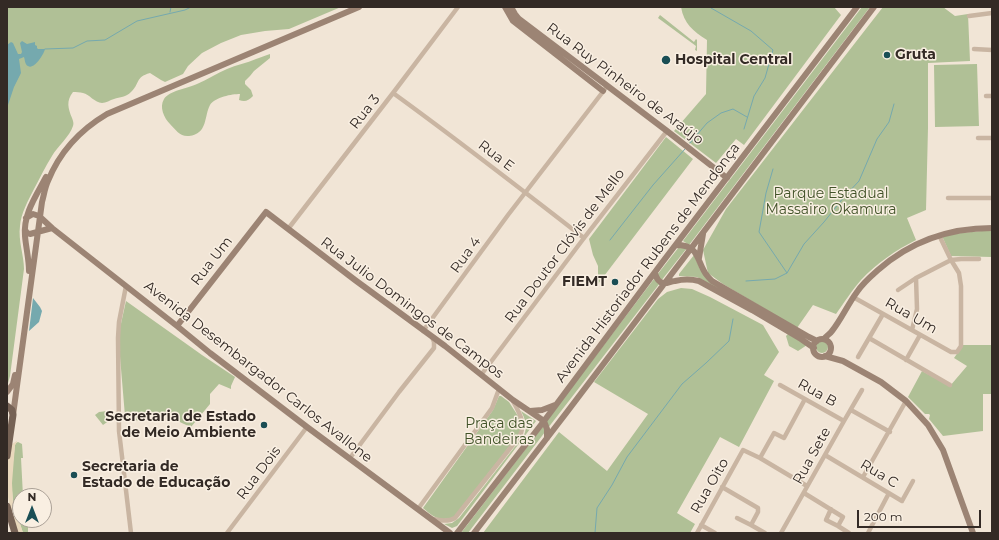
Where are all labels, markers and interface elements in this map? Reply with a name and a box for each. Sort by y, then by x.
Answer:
street label: Rua Ruy Pinheiro de Araújo [543,20,707,148]
place label: Gruta [895,47,936,63]
marker: Gruta [882,50,892,60]
place label: Hospital Central [675,52,792,68]
marker: Hospital Central [660,54,672,66]
street label: Rua 3 [346,91,384,133]
street label: Rua E [475,137,517,175]
street label: Avenida Historiador Rubens de Mendonça [552,140,744,386]
street label: Rua Doutor Clóvis de Mello [502,166,628,326]
park label: Parque Estadual Massairo Okamura [765,186,897,218]
street label: Rua Um [188,233,236,289]
street label: Rua Julio Domingos de Campos [317,234,507,382]
street label: Rua 4 [447,234,485,276]
place label: FIEMT [562,274,607,290]
marker: FIEMT [610,277,620,287]
street label: Avenida Desembargador Carlos Avallone [141,278,375,466]
street label: Rua Um [882,294,940,338]
street label: Rua B [795,375,839,411]
place label: Secretaria de Estado de Meio Ambiente [105,409,256,442]
park label: Praça das Bandeiras [464,416,534,448]
marker: Secretaria de Estado de Meio Ambiente [259,420,269,430]
street label: Rua Sete [790,425,834,487]
street label: Rua Dois [234,443,284,503]
street label: Rua Oito [687,455,733,517]
street label: Rua C [857,456,901,492]
place label: Secretaria de Estado de Educação [82,459,230,492]
marker: Secretaria de Estado de Educação [69,470,79,480]
north arrow [12,488,52,528]
text: N [28,490,36,504]
scale bar [859,502,983,528]
text: 200 m [864,509,903,524]

